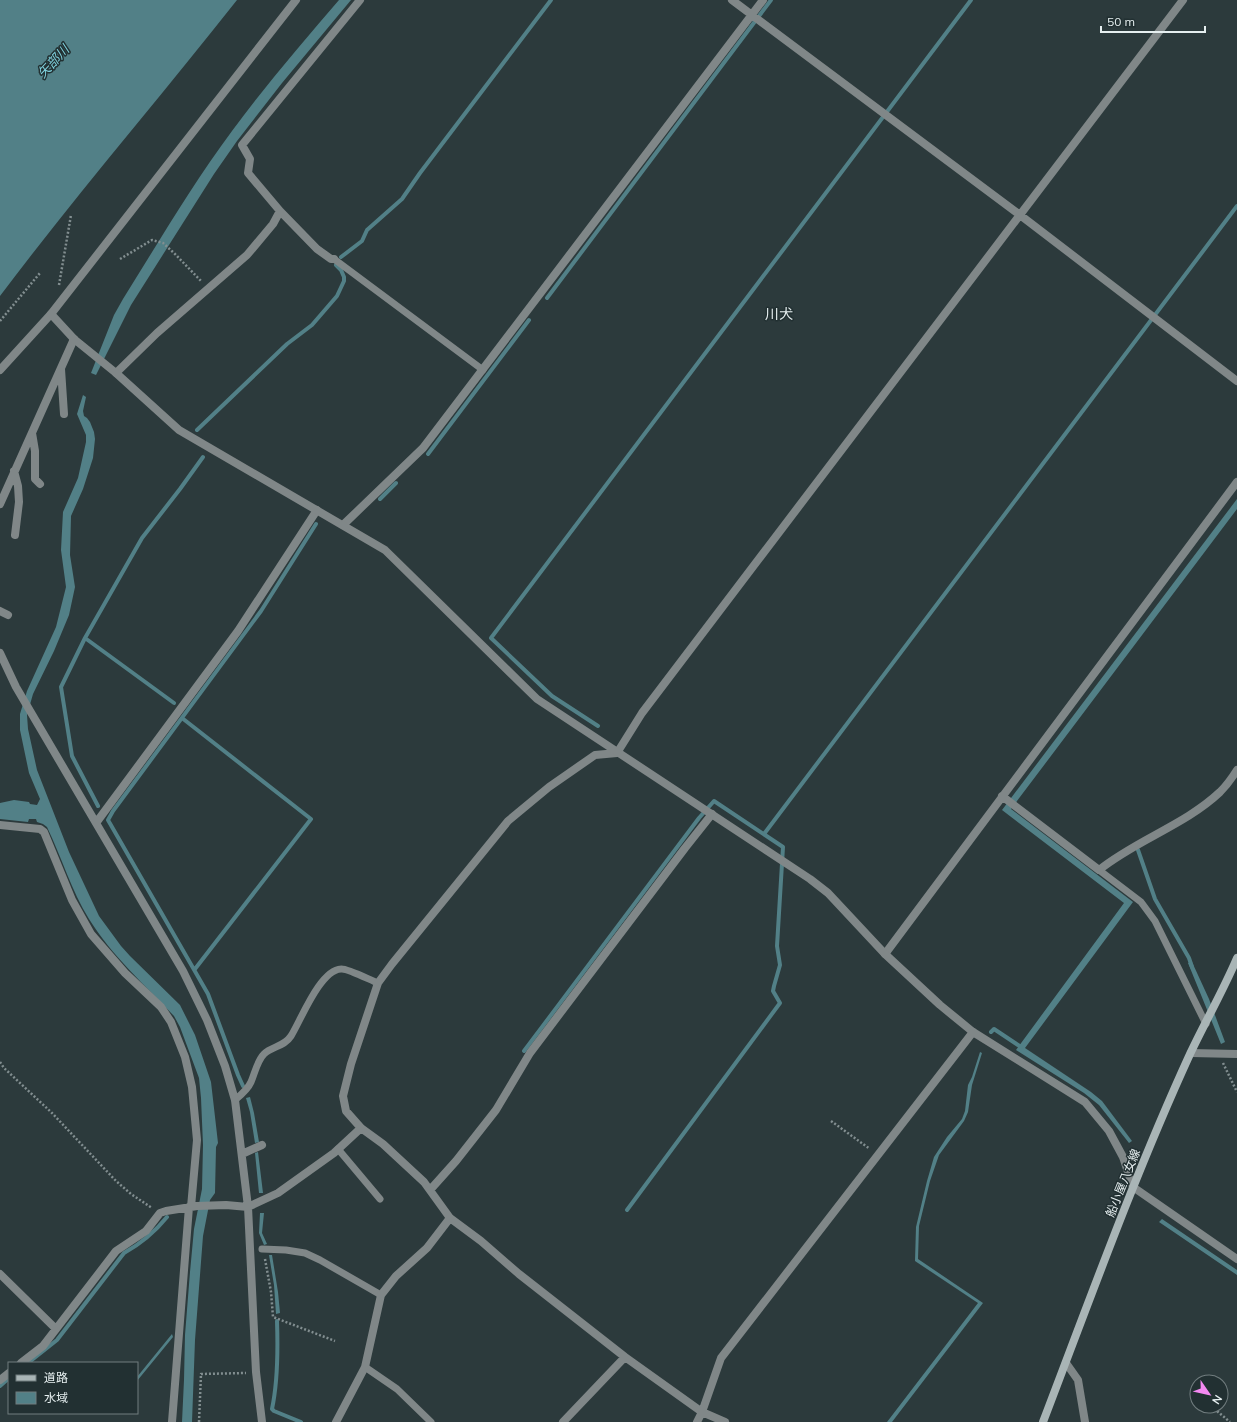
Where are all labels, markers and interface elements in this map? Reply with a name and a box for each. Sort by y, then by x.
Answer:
scale bar [1101,8,1205,34]
text: 50 m [1107,14,1135,29]
water label: 矢部川 [34,40,74,81]
district label: 川犬 [765,305,793,323]
street label: 船小屋八女線 [1102,1147,1143,1219]
legend [8,1362,138,1414]
text: 道路 [44,1370,68,1385]
north arrow [1189,1374,1229,1414]
text: 水域 [44,1390,68,1405]
text: N [1209,1392,1225,1407]

